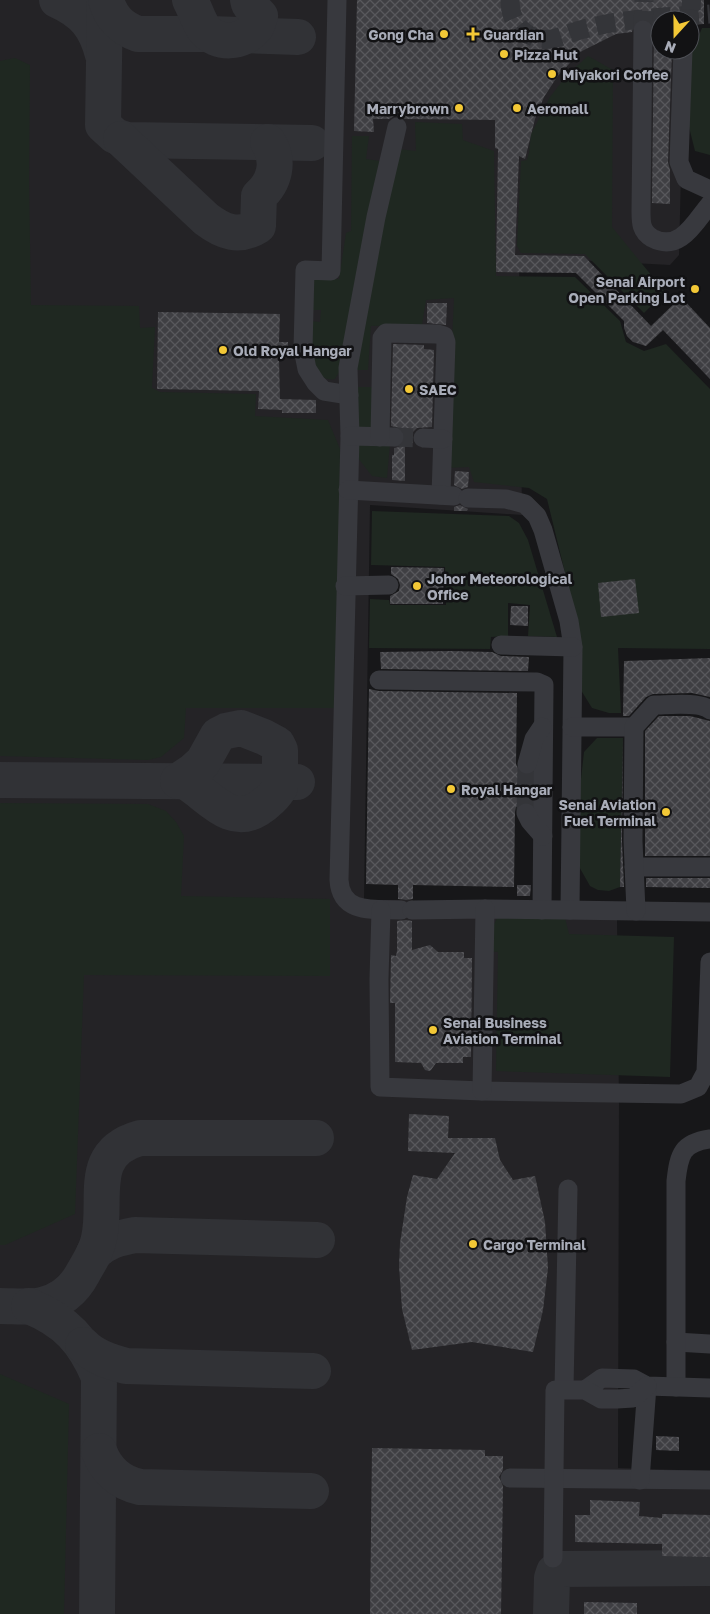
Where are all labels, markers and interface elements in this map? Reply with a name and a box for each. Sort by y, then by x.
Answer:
north arrow [650,10,700,60]
place label: Gong Cha [368,26,434,43]
place label: Guardian [483,26,544,43]
marker: Gong Cha [438,28,450,40]
marker: Guardian [467,28,479,40]
text: N [662,38,678,57]
place label: Pizza Hut [514,46,578,63]
marker: Pizza Hut [498,48,510,60]
place label: Miyakori Coffee [562,66,669,83]
marker: Miyakori Coffee [546,68,558,80]
place label: Marrybrown [366,100,449,117]
place label: Aeromall [527,100,589,117]
marker: Marrybrown [453,102,465,114]
marker: Aeromall [511,102,523,114]
place label: Senai Airport Open Parking Lot [568,273,685,306]
marker: Senai Airport Open Parking Lot [689,283,701,295]
place label: Old Royal Hangar [233,342,352,359]
marker: Old Royal Hangar [217,344,229,356]
place label: SAEC [419,381,457,398]
marker: SAEC [403,383,415,395]
place label: Johor Meteorological Office [427,570,572,603]
marker: Johor Meteorological Office [411,580,423,592]
place label: Royal Hangar [461,781,553,798]
marker: Royal Hangar [445,783,457,795]
place label: Senai Aviation Fuel Terminal [559,796,656,829]
marker: Senai Aviation Fuel Terminal [660,806,672,818]
place label: Senai Business Aviation Terminal [443,1014,562,1047]
marker: Senai Business Aviation Terminal [427,1024,439,1036]
place label: Cargo Terminal [483,1236,586,1253]
marker: Cargo Terminal [467,1238,479,1250]

